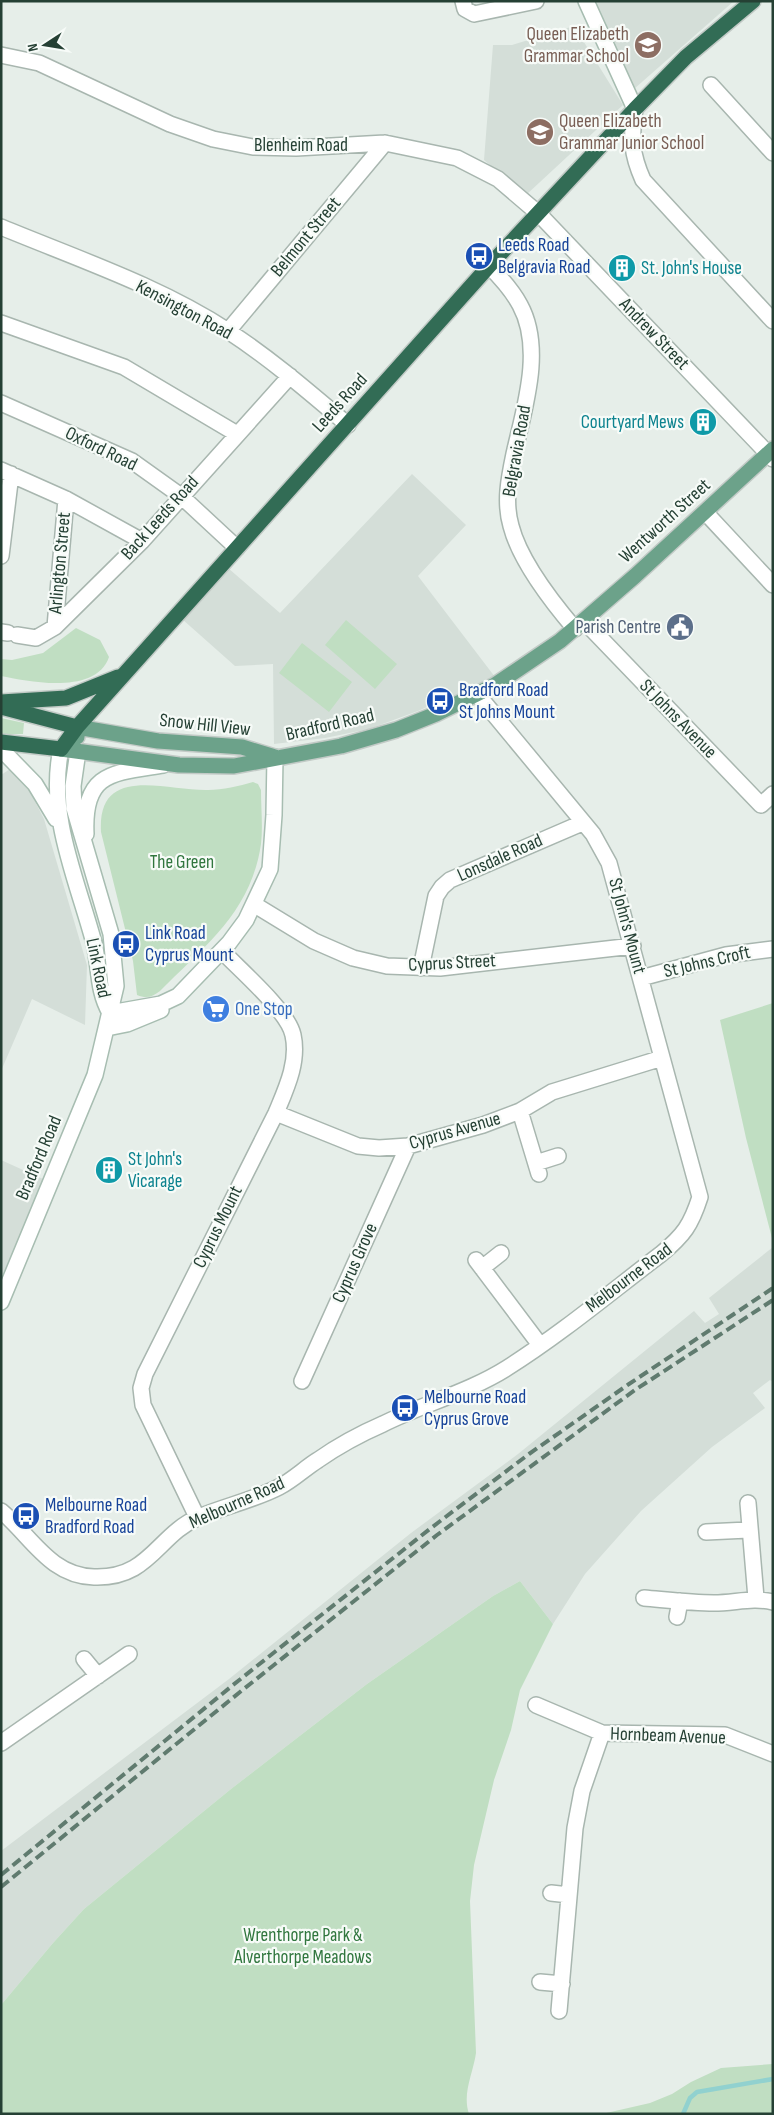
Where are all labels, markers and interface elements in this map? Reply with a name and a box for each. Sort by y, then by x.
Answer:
north arrow [20,20,70,70]
place label: Queen Elizabeth Grammar School [524,23,629,68]
school or university icon: Queen Elizabeth Grammar School [633,30,663,60]
text: N [24,42,42,53]
place label: Queen Elizabeth Grammar Junior School [559,110,704,155]
school or university icon: Queen Elizabeth Grammar Junior School [525,117,555,147]
street label: Blenheim Road [254,134,348,157]
street label: Belmont Street [266,192,346,282]
place label: Leeds Road Belgravia Road [498,234,590,279]
bus stop icon: Leeds Road Belgravia Road [464,241,494,271]
building icon: St. John's House [607,253,637,283]
place label: St. John's House [641,257,742,280]
street label: Kensington Road [132,275,236,345]
street label: Andrew Street [613,293,694,375]
street label: Leeds Road [308,369,372,437]
street label: Belgravia Road [498,403,536,499]
building icon: Courtyard Mews [688,407,718,437]
place label: Courtyard Mews [581,411,684,434]
street label: Oxford Road [61,422,141,476]
street label: Back Leeds Road [116,471,204,565]
street label: Wentworth Street [615,474,716,568]
street label: Arlington Street [44,511,76,616]
public building icon: Parish Centre [665,612,695,642]
place label: Parish Centre [575,616,661,639]
street label: St Johns Avenue [635,675,721,763]
place label: Bradford Road St Johns Mount [459,679,555,724]
bus stop icon: Bradford Road St Johns Mount [425,686,455,716]
street label: Bradford Road [284,704,376,746]
street label: Snow Hill View [158,709,252,741]
street label: Lonsdale Road [454,829,546,887]
park label: The Green [150,851,214,874]
street label: St John's Mount [603,876,651,977]
place label: Link Road Cyprus Mount [145,922,234,967]
bus stop icon: Link Road Cyprus Mount [111,929,141,959]
street label: Link Road [80,936,116,1000]
street label: St Johns Croft [661,941,753,983]
street label: Cyprus Street [408,949,497,977]
supermarket icon: One Stop [201,994,231,1024]
place label: One Stop [235,998,293,1021]
street label: Cyprus Avenue [407,1107,503,1155]
street label: Bradford Road [11,1112,67,1204]
place label: St John's Vicarage [128,1148,182,1193]
building icon: St John's Vicarage [94,1155,124,1185]
street label: Cyprus Mount [188,1182,248,1272]
street label: Cyprus Grove [327,1220,383,1306]
street label: Melbourne Road [581,1238,677,1318]
place label: Melbourne Road Cyprus Grove [424,1386,526,1431]
bus stop icon: Melbourne Road Cyprus Grove [390,1393,420,1423]
street label: Melbourne Road [186,1472,288,1534]
place label: Melbourne Road Bradford Road [45,1494,147,1539]
bus stop icon: Melbourne Road Bradford Road [11,1501,41,1531]
street label: Hornbeam Avenue [610,1722,726,1750]
park label: Wrenthorpe Park & Alverthorpe Meadows [233,1924,372,1969]

